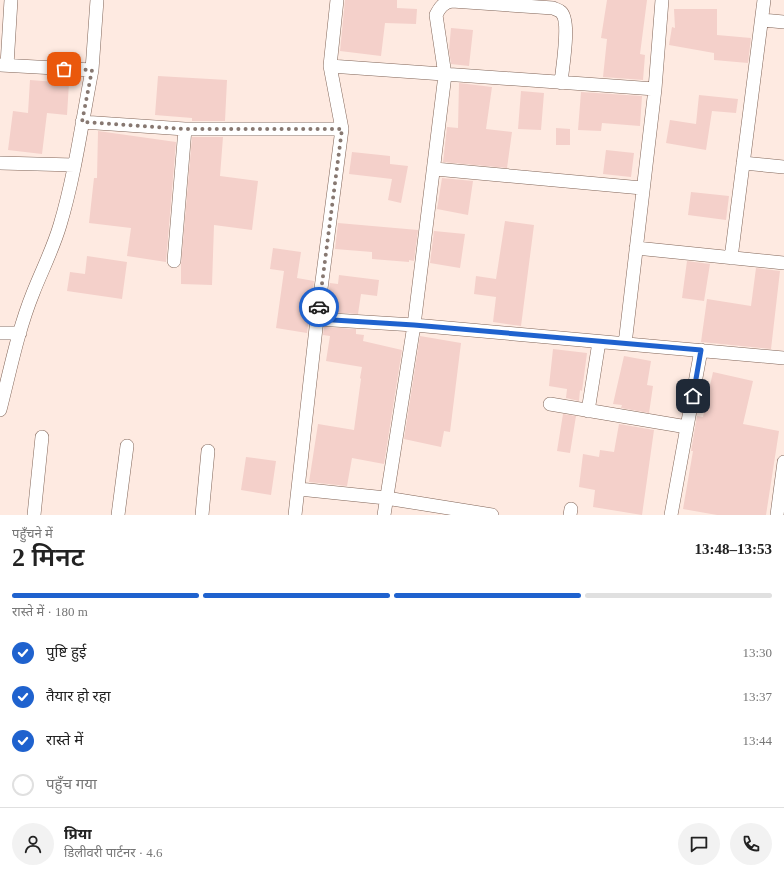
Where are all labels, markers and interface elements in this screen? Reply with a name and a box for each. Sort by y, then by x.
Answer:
pin [47,52,81,86]
icon: bag [53,58,75,80]
courier [299,287,339,327]
icon: car [308,296,330,318]
pin [676,379,710,413]
icon: home [682,385,704,407]
text: पहुँचने में [12,526,53,541]
text: 13:48–13:53 [695,541,772,557]
text: 2 मिनट [12,543,84,572]
text: रास्ते में · 180 m [12,604,88,619]
icon: check [12,642,34,664]
text: पुष्टि हुई [46,644,86,660]
text: 13:30 [742,645,772,660]
icon: check [12,686,34,708]
text: तैयार हो रहा [46,688,111,704]
text: 13:37 [742,689,772,704]
icon: check [12,730,34,752]
text: रास्ते में [46,732,83,748]
text: 13:44 [742,733,772,748]
text: पहुँच गया [46,776,97,792]
button: person [12,823,54,865]
button: chat [678,823,720,865]
button: phone [730,823,772,865]
text: प्रिया [64,826,92,842]
text: डिलीवरी पार्टनर · 4.6 [64,845,163,860]

